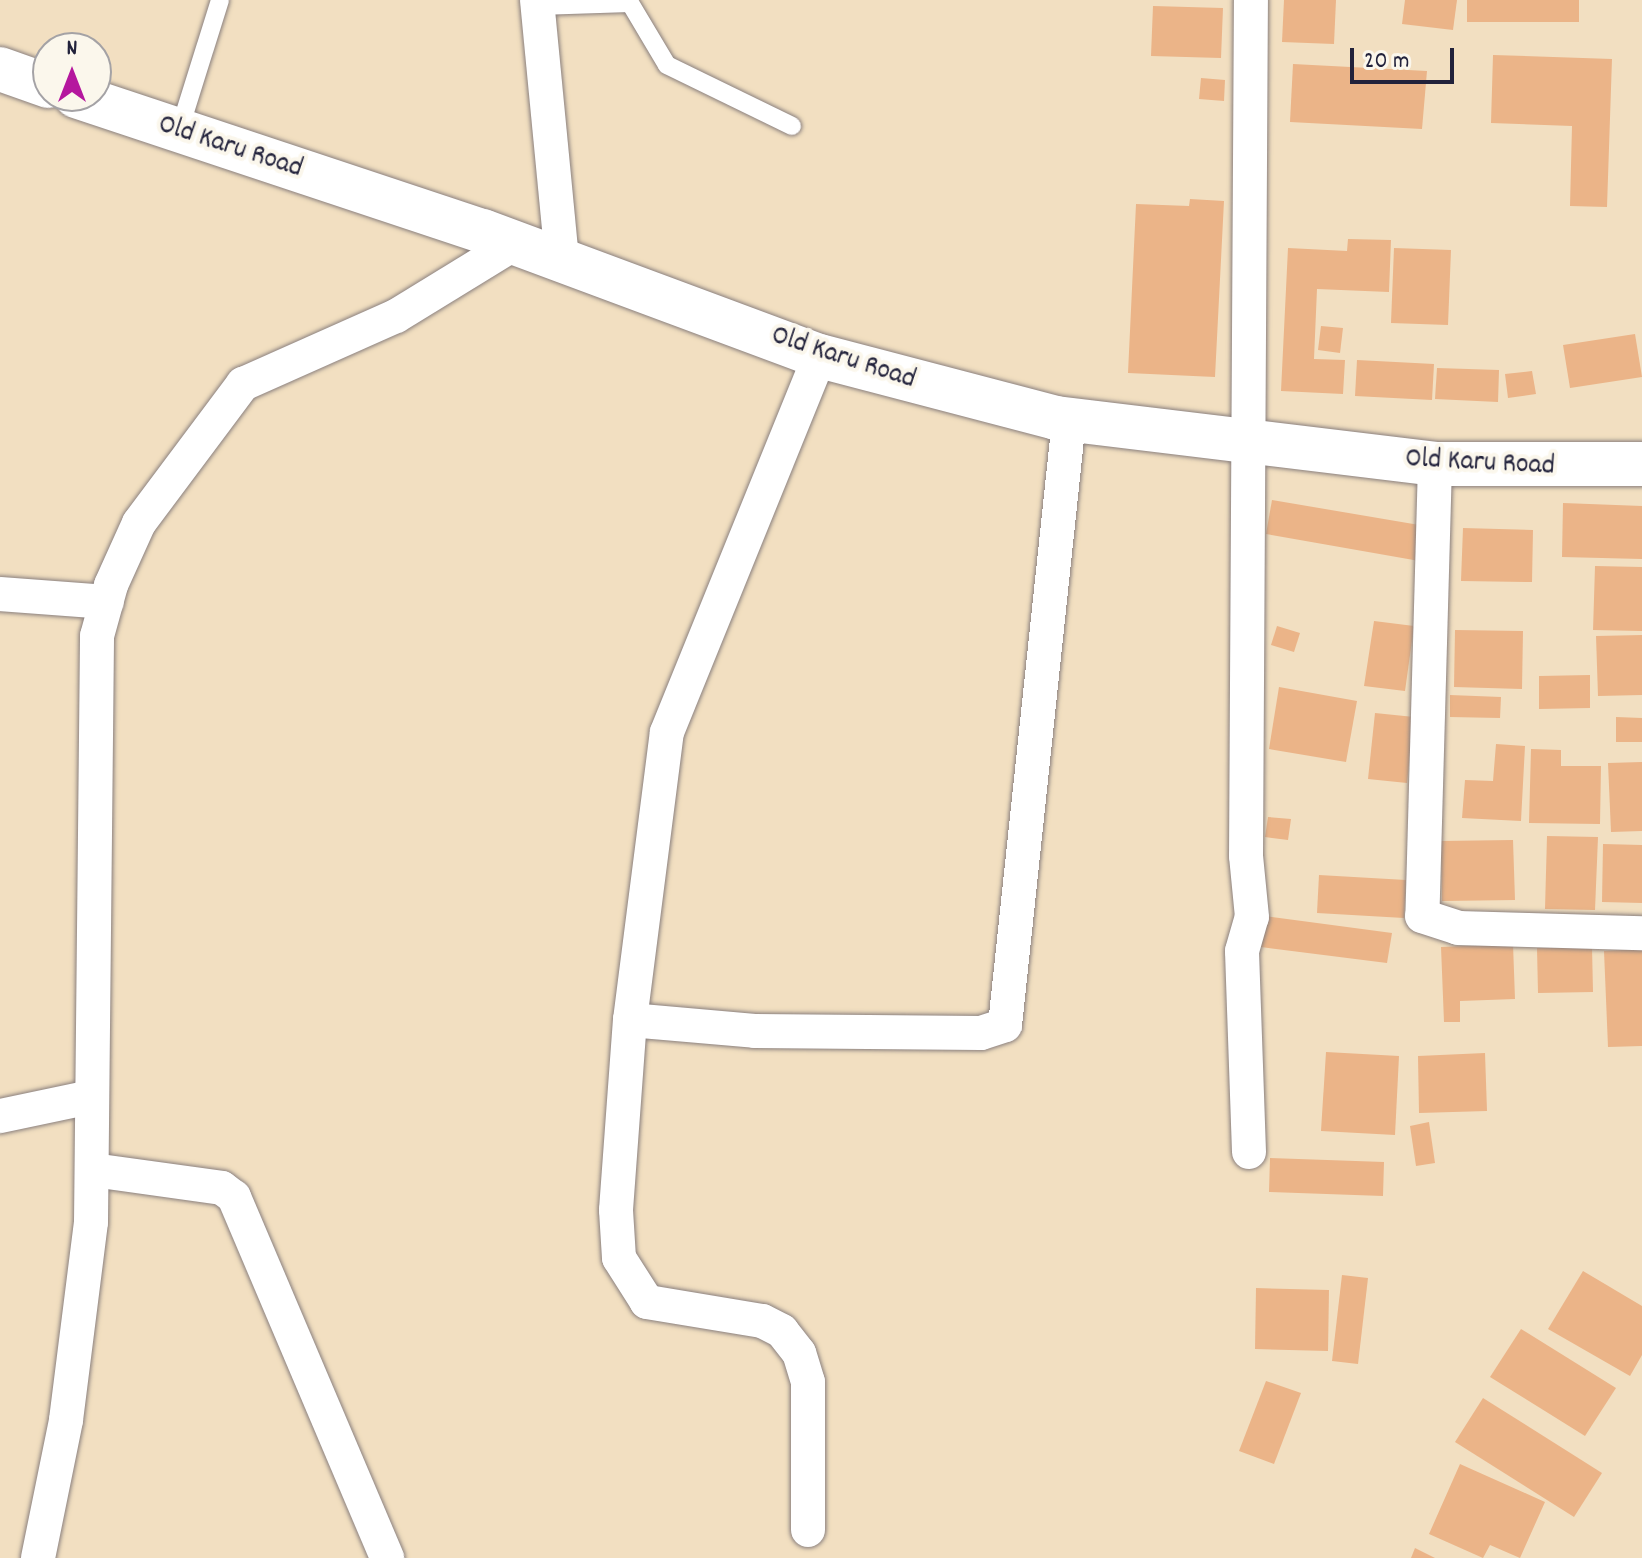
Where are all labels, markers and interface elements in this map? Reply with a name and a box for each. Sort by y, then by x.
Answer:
north arrow [32,32,112,112]
scale bar [1354,32,1458,82]
text: N [67,34,77,65]
text: 20 m [1364,45,1410,79]
street label: Old Karu Road [154,109,306,187]
street label: Old Karu Road [767,320,919,398]
street label: Old Karu Road [1404,443,1556,485]

